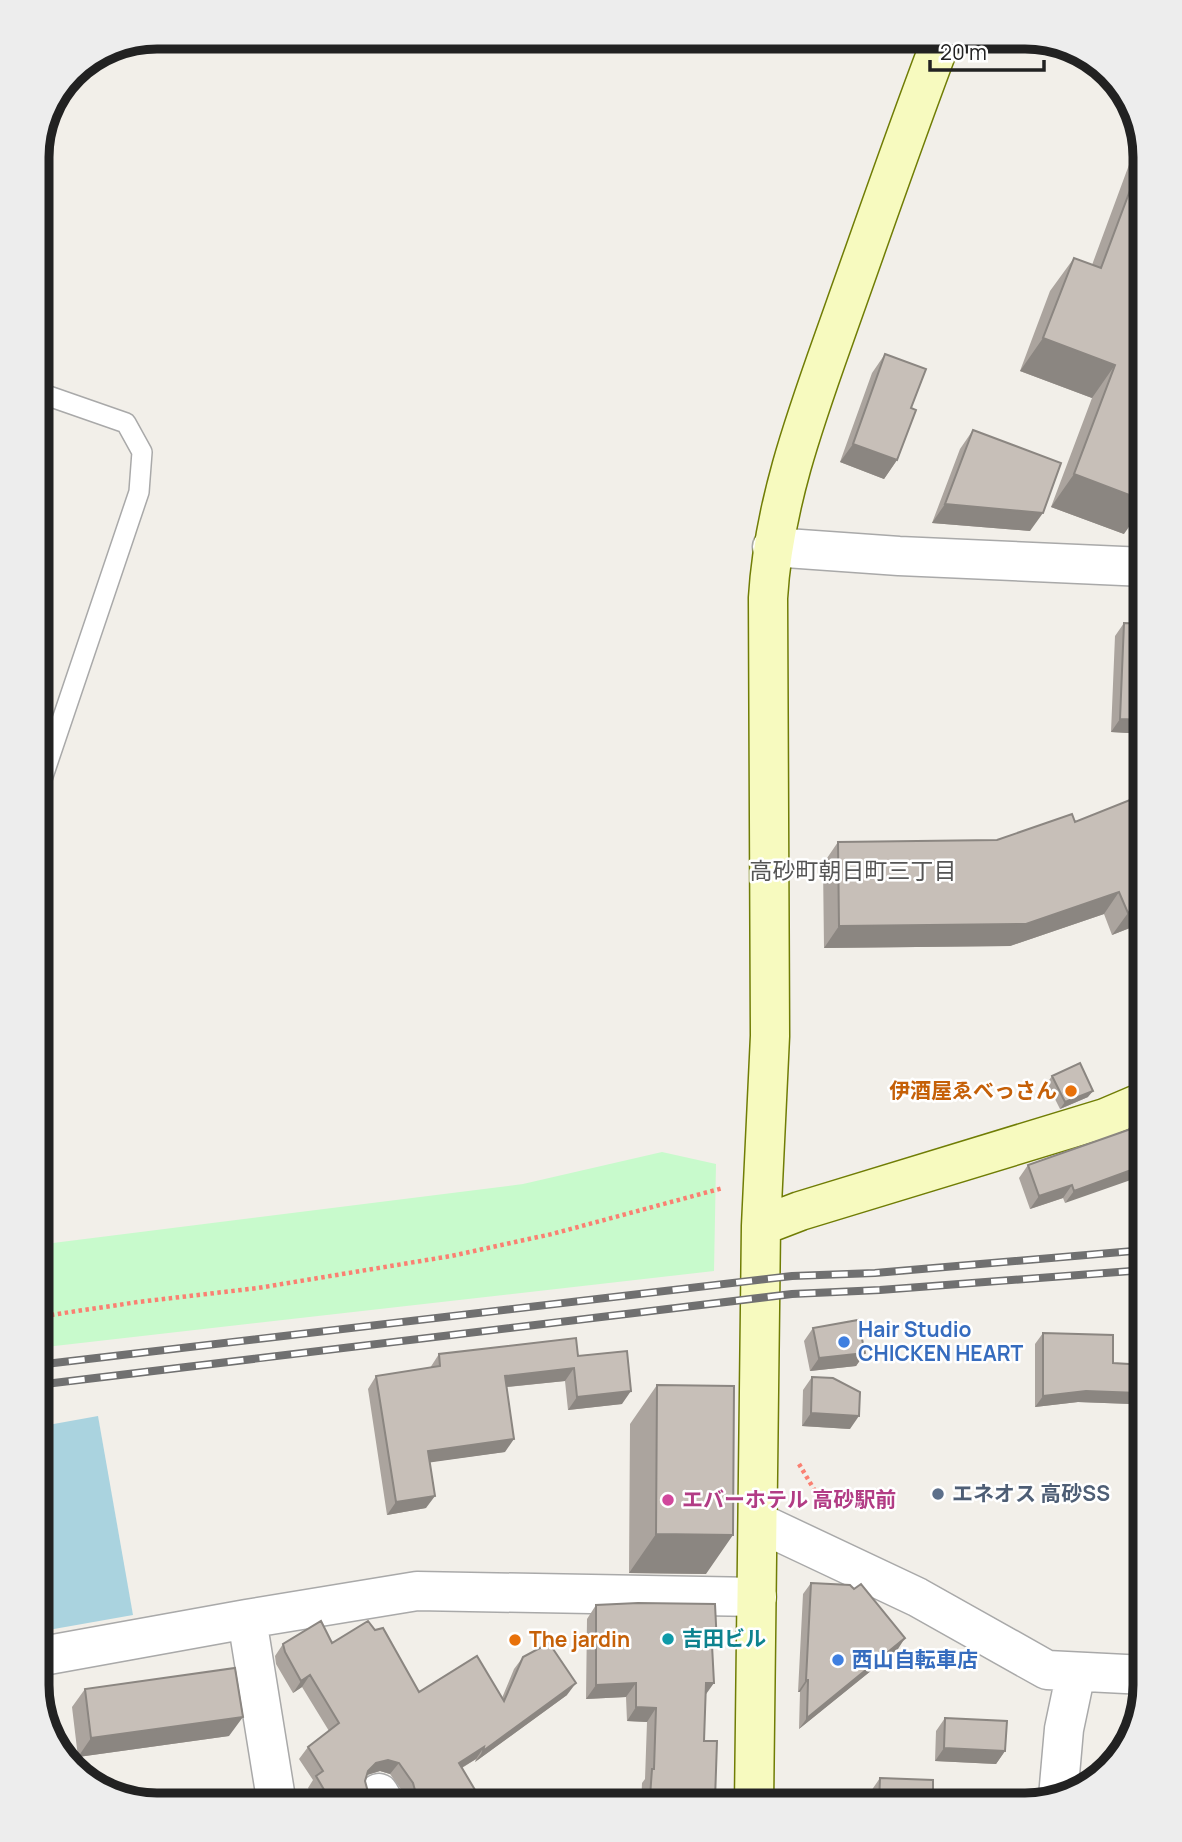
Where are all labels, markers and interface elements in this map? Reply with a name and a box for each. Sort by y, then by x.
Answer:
scale bar [930,28,1044,72]
text: 20 m [940,38,987,66]
district label: 高砂町朝日町三丁目 [750,854,957,886]
place label: 伊酒屋ゑべっさん [889,1076,1057,1104]
marker: 伊酒屋ゑべっさん [1063,1083,1079,1099]
place label: Hair Studio CHICKEN HEART [858,1315,1024,1367]
marker: Hair Studio CHICKEN HEART [836,1334,852,1350]
place label: エネオス 高砂SS [952,1479,1110,1507]
place label: エバーホテル 高砂駅前 [682,1485,896,1513]
marker: エネオス 高砂SS [930,1486,946,1502]
marker: エバーホテル 高砂駅前 [660,1492,676,1508]
place label: 吉田ビル [682,1624,766,1652]
place label: The jardin [529,1625,630,1653]
marker: 吉田ビル [660,1631,676,1647]
marker: The jardin [507,1632,523,1648]
place label: 西山自転車店 [852,1645,978,1673]
marker: 西山自転車店 [830,1652,846,1668]

